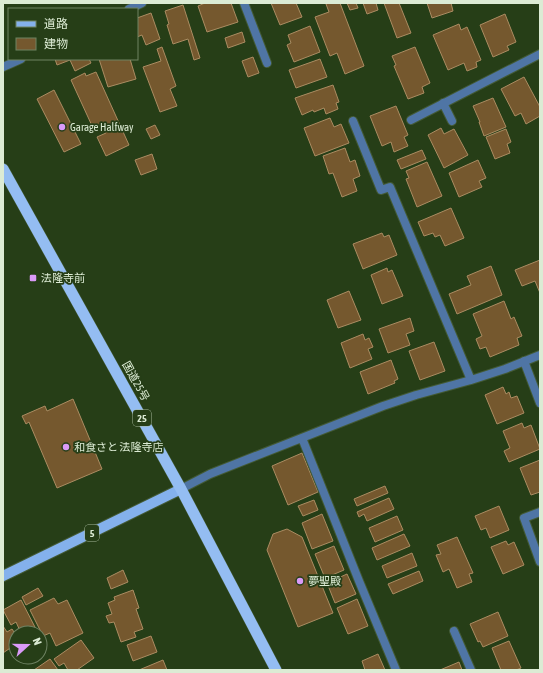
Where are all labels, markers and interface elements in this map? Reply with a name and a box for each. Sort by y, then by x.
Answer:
legend [8,8,138,60]
text: 道路 [44,17,68,31]
text: 建物 [44,37,68,51]
place label: Garage Halfway [70,121,134,133]
marker: Garage Halfway [57,122,67,132]
place label: 法隆寺前 [41,272,85,284]
marker: 法隆寺前 [28,273,38,283]
street label: 国道25号 [120,359,152,403]
road number: 25 [133,410,151,426]
place label: 和食さと 法隆寺店 [74,441,164,453]
marker: 和食さと 法隆寺店 [61,442,71,452]
road number: 5 [85,525,99,541]
place label: 夢聖殿 [308,575,341,587]
marker: 夢聖殿 [295,576,305,586]
north arrow [8,625,48,665]
text: N [31,636,44,647]

